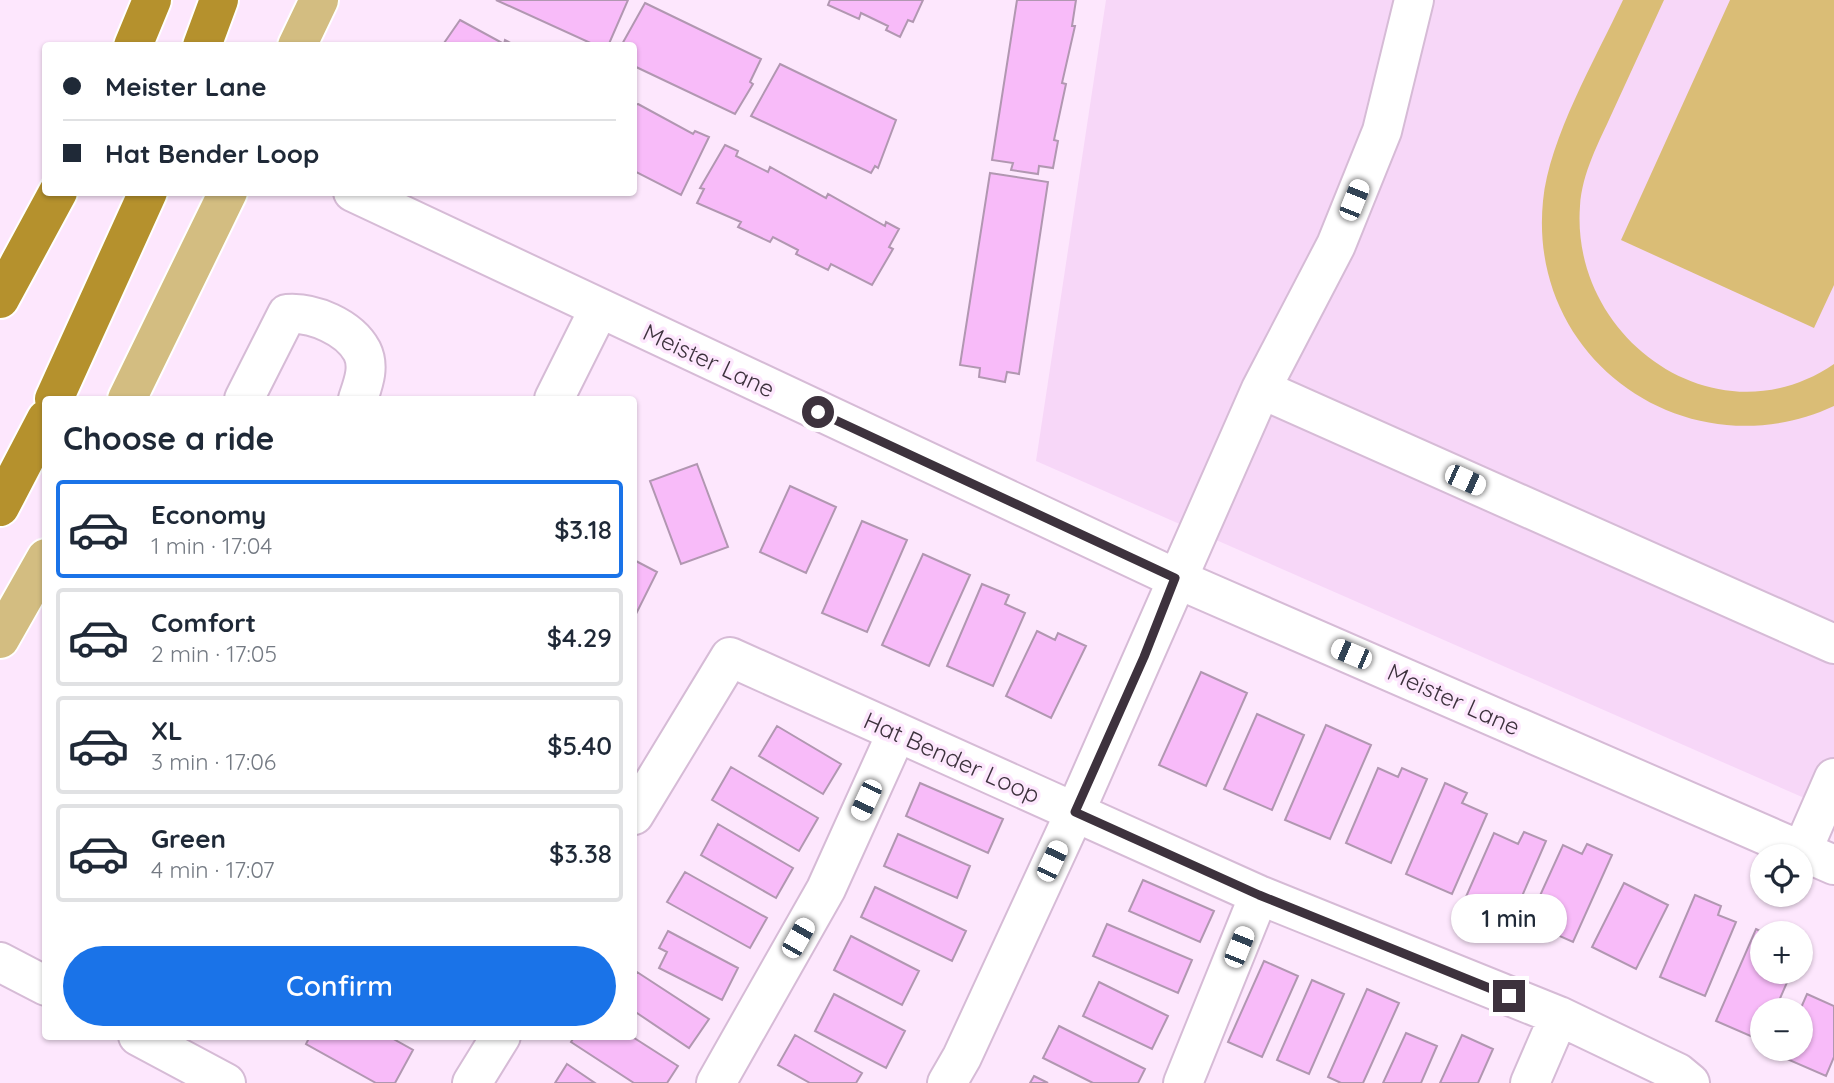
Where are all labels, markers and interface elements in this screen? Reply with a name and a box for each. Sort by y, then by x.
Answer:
text: Meister Lane [105,70,267,103]
text: Hat Bender Loop [105,137,319,170]
car [1337,177,1372,223]
street label: Meister Lane [638,316,780,404]
route start [802,396,834,428]
text: Choose a ride [63,418,275,458]
car [1442,462,1489,498]
icon: car [67,498,130,561]
text: Economy [151,498,266,531]
text: $3.18 [554,513,612,546]
text: 1 min · 17:04 [151,531,272,560]
icon: car [67,606,130,669]
text: Comfort [151,606,256,639]
text: $4.29 [547,621,612,654]
car [1328,636,1375,672]
text: 2 min · 17:05 [151,639,277,668]
street label: Meister Lane [1383,656,1525,742]
street label: Hat Bender Loop [859,705,1045,809]
icon: car [67,714,130,777]
text: XL [151,714,183,747]
text: $5.40 [547,729,612,762]
text: 3 min · 17:06 [151,747,276,776]
car [848,777,885,823]
icon: car [67,822,130,885]
text: Green [151,822,226,855]
text: $3.38 [549,837,612,870]
car [1034,838,1071,884]
map controls [1750,844,1813,1061]
button: locate [1750,844,1813,907]
text: 4 min · 17:07 [151,855,274,884]
callout: 1 min [1451,894,1567,944]
text: 1 min [1481,904,1537,933]
car [779,915,818,961]
button: + [1750,921,1813,984]
car [1222,924,1257,970]
button: Confirm [63,946,616,1026]
route end [1493,980,1525,1012]
button: − [1750,998,1813,1061]

